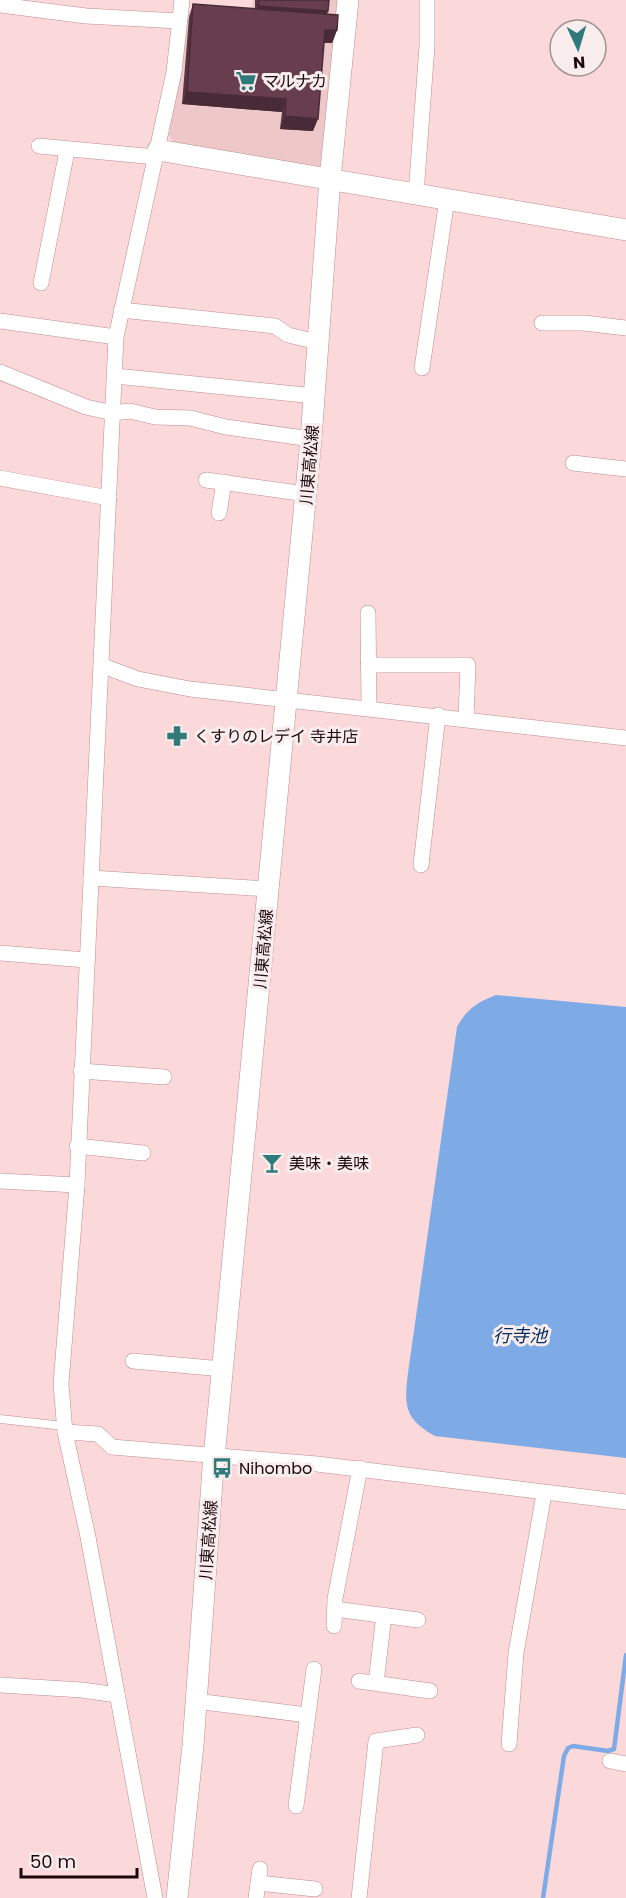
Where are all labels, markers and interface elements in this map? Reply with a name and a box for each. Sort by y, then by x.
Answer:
north arrow [548,18,608,78]
text: N [572,51,586,74]
supermarket icon: マルナカ [234,69,258,93]
place label: マルナカ [263,70,327,93]
street label: 川東高松線 [295,424,324,506]
pharmacy icon: くすりのレデイ 寺井店 [165,724,189,748]
place label: くすりのレデイ 寺井店 [194,725,358,748]
street label: 川東高松線 [249,908,278,990]
bar icon: 美味・美味 [260,1151,284,1175]
place label: 美味・美味 [289,1152,369,1175]
water label: 行寺池 [493,1323,549,1348]
bus stop icon: Nihombo [210,1456,234,1480]
place label: Nihombo [239,1457,312,1480]
street label: 川東高松線 [194,1499,223,1581]
scale bar [21,1841,136,1879]
text: 50 m [30,1849,76,1874]

